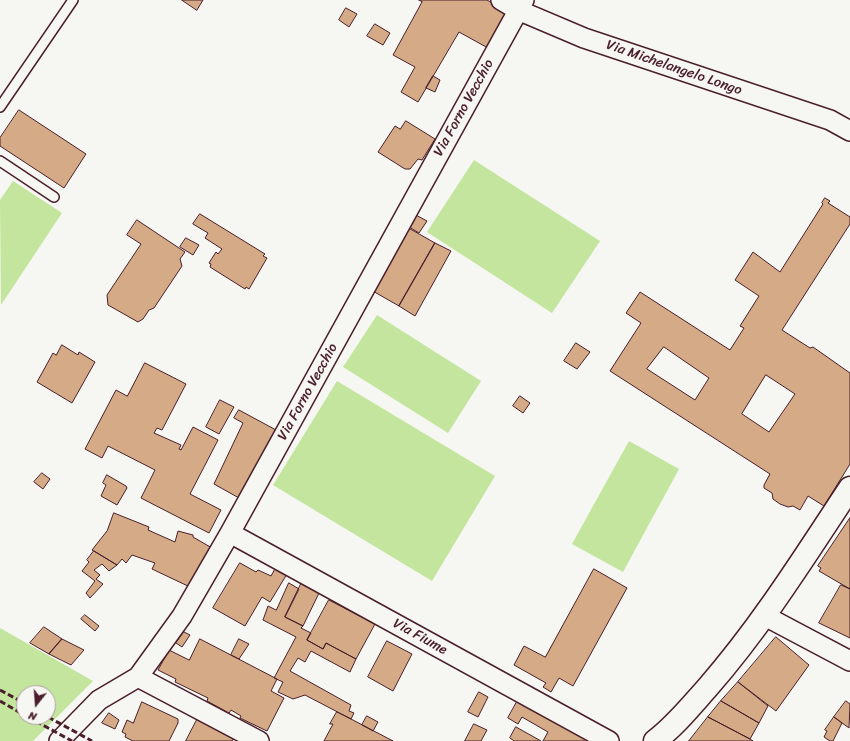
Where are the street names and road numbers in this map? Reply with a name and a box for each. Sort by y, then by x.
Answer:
street label: Via Michelangelo Longo [604,37,744,99]
street label: Via Forno Vecchio [430,57,498,159]
street label: Via Forno Vecchio [274,341,342,443]
street label: Via Fiume [390,615,450,659]

